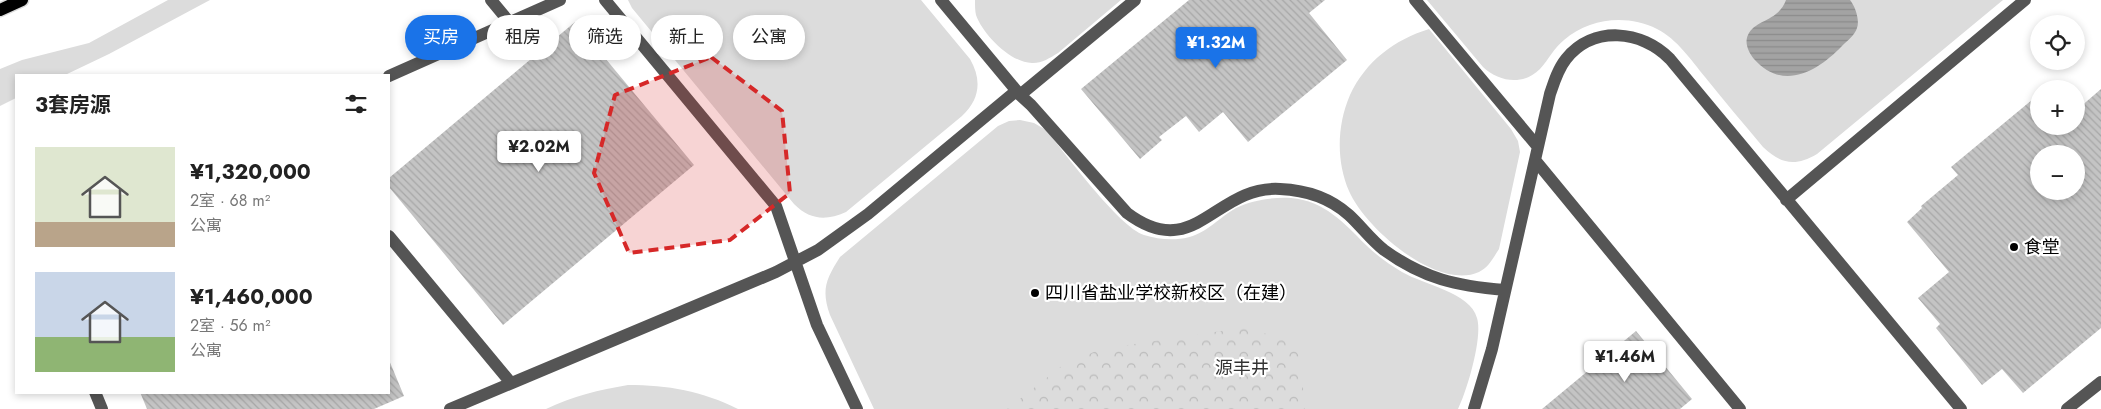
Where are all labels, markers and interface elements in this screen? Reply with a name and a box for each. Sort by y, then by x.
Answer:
chip: 买房 [405,15,477,60]
chip: 租房 [487,15,559,60]
chip: 筛选 [569,15,641,60]
chip: 新上 [651,15,723,60]
chip: 公寓 [733,15,805,60]
map controls [2030,15,2085,200]
button: locate [2030,15,2085,70]
pin: ¥1.32M [1175,27,1257,69]
text: ¥1.32M [1187,31,1245,54]
button: + [2030,80,2085,135]
text: 3套房源 [35,90,111,120]
icon: filters [342,90,370,118]
pin: ¥2.02M [498,130,580,173]
text: ¥2.02M [508,135,570,158]
button: − [2030,145,2085,200]
text: ¥1,320,000 [190,157,311,187]
icon: home [75,167,135,227]
text: 2室 · 68 m² [190,189,270,212]
text: 公寓 [190,214,222,237]
place label: 食堂 [2024,234,2060,260]
marker: 食堂 [2008,241,2020,253]
place label: 四川省盐业学校新校区（在建） [1045,280,1297,306]
text: ¥1,460,000 [190,282,313,312]
marker: 四川省盐业学校新校区（在建） [1029,287,1041,299]
icon: home [75,292,135,352]
text: 2室 · 56 m² [190,314,271,337]
text: 公寓 [190,339,222,362]
pin: ¥1.46M [1584,340,1666,383]
text: ¥1.46M [1595,345,1655,368]
park label: 源丰井 [1215,355,1269,381]

